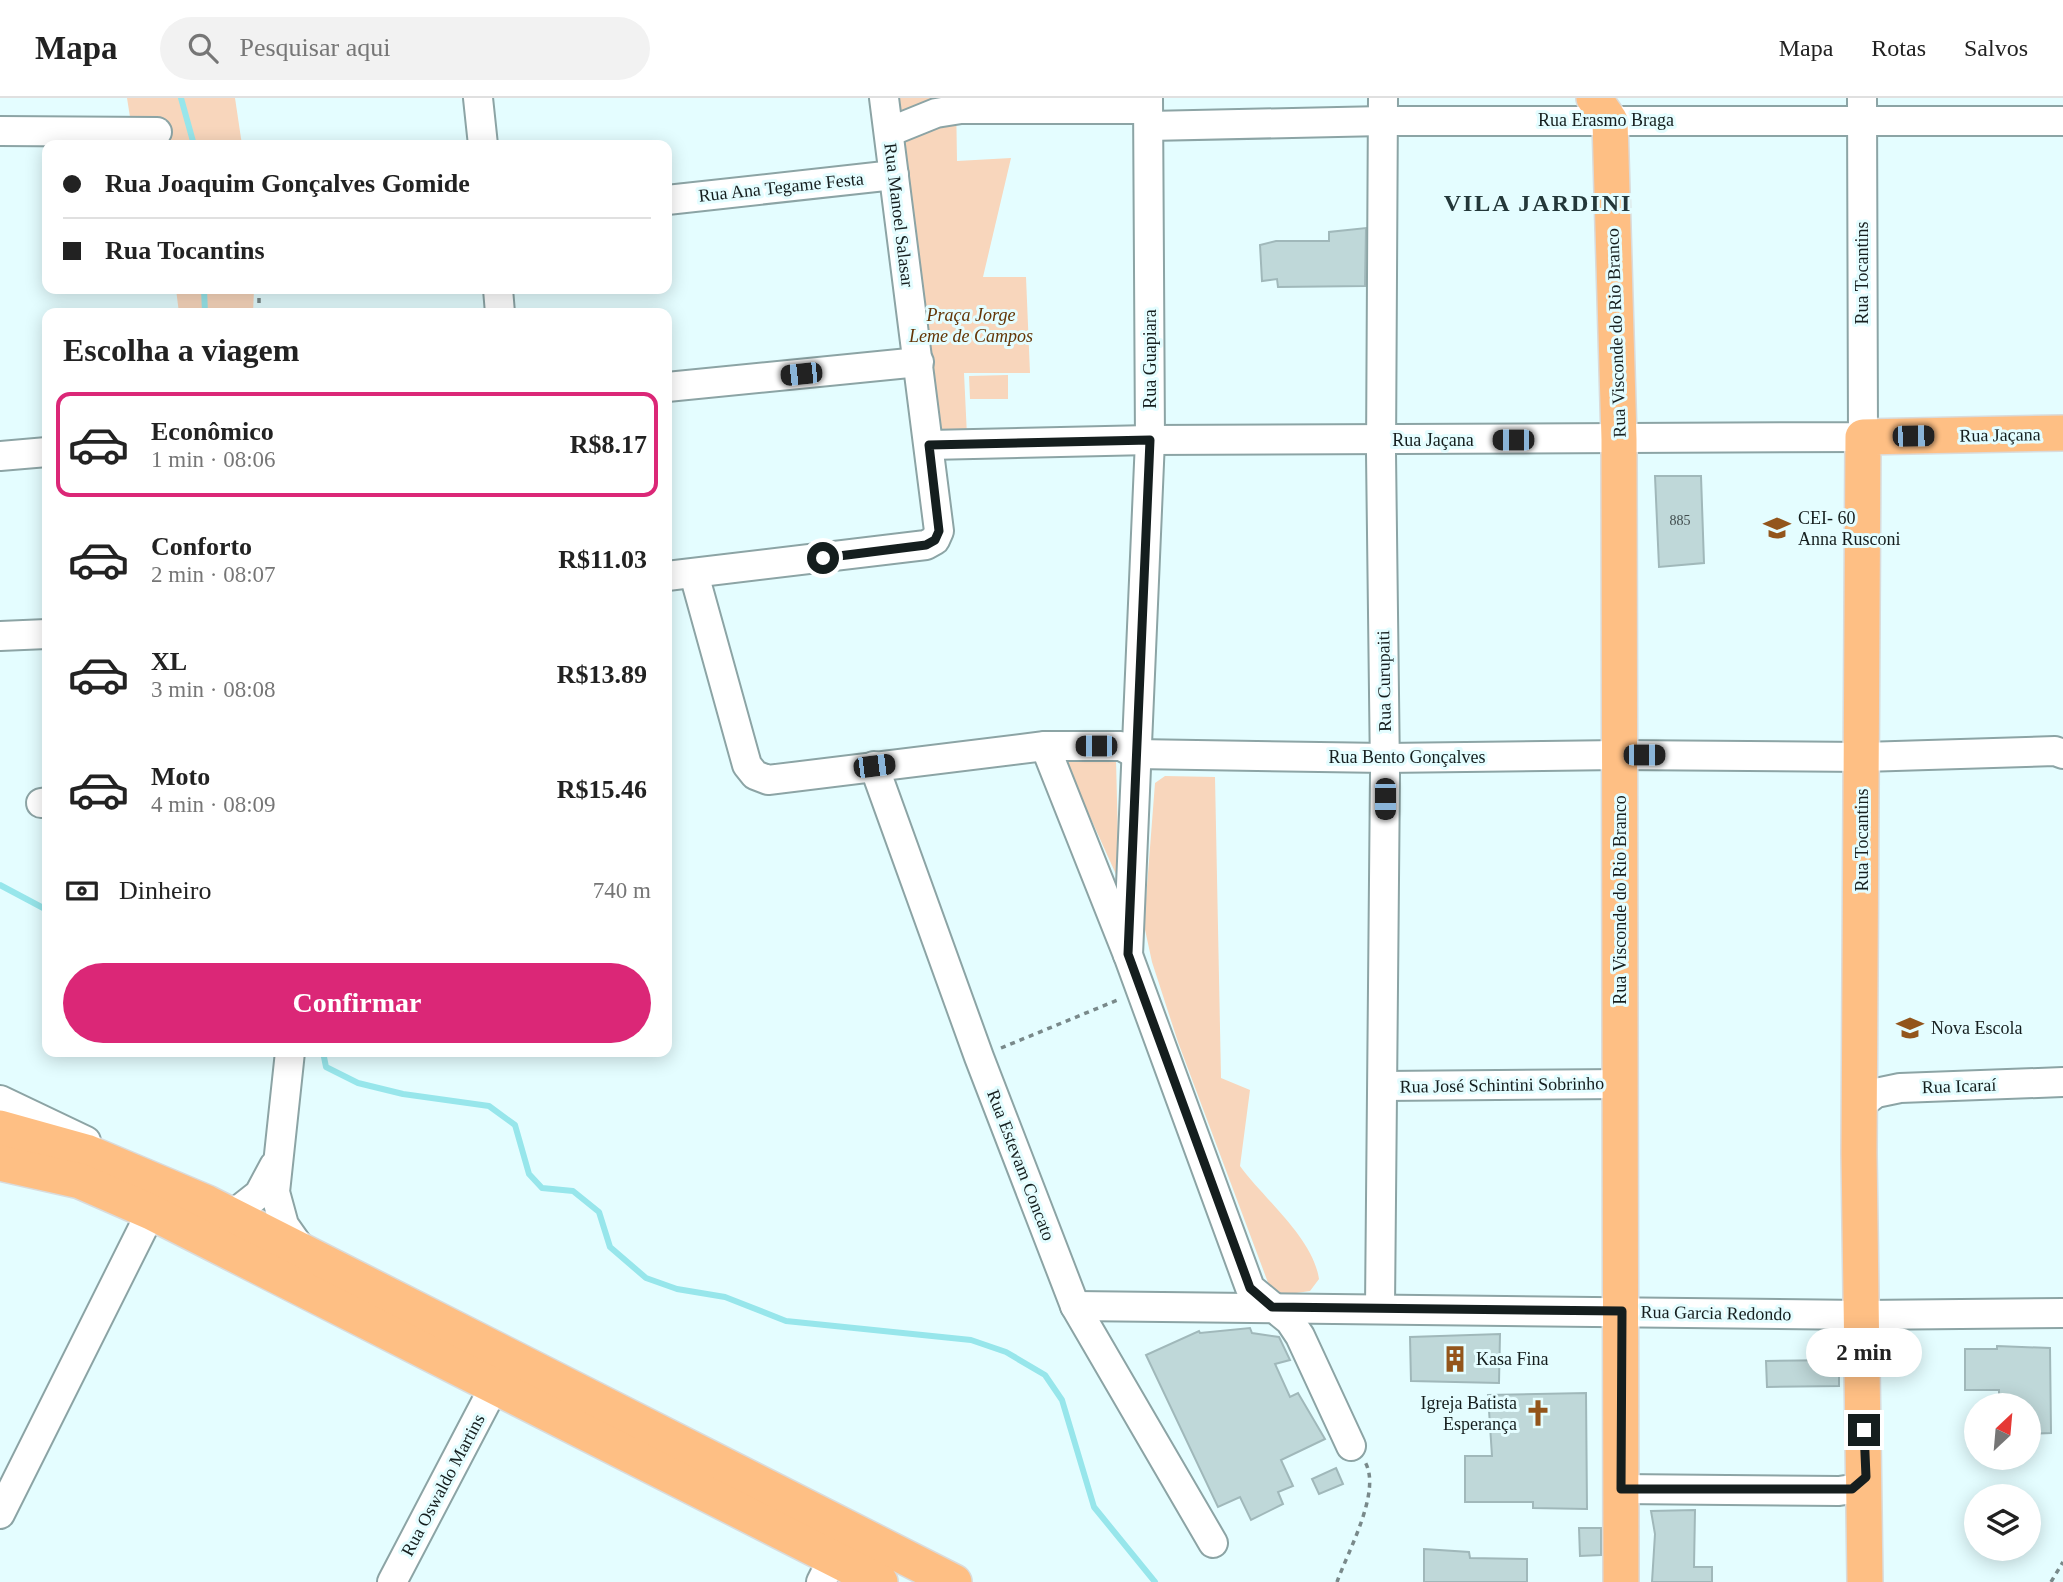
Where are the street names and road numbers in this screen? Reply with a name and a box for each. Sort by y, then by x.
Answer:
street label: Rua Erasmo Braga [1538,110,1674,130]
street label: Rua Manoel Salasar [880,142,918,288]
street label: Rua Ana Tegame Festa [697,168,865,206]
street label: Rua Tocantins [1852,222,1872,324]
street label: Rua Visconde do Rio Branco [1602,228,1630,438]
street label: Rua Guapiara [1140,309,1160,409]
street label: Rua Jaçana [1959,424,2041,446]
street label: Rua Jaçana [1392,430,1474,450]
street label: Rua Curupaiti [1373,630,1395,732]
street label: Rua Bento Gonçalves [1329,747,1485,767]
street label: Rua Tocantins [1852,789,1872,891]
street label: Rua Visconde do Rio Branco [1610,795,1630,1005]
street label: Rua José Schintini Sobrinho [1400,1073,1604,1097]
street label: Rua Icaraí [1921,1075,1997,1097]
street label: Rua Estevam Concato [983,1087,1059,1243]
street label: Rua Garcia Redondo [1640,1302,1792,1324]
street label: Rua Oswaldo Martins [397,1411,489,1559]

